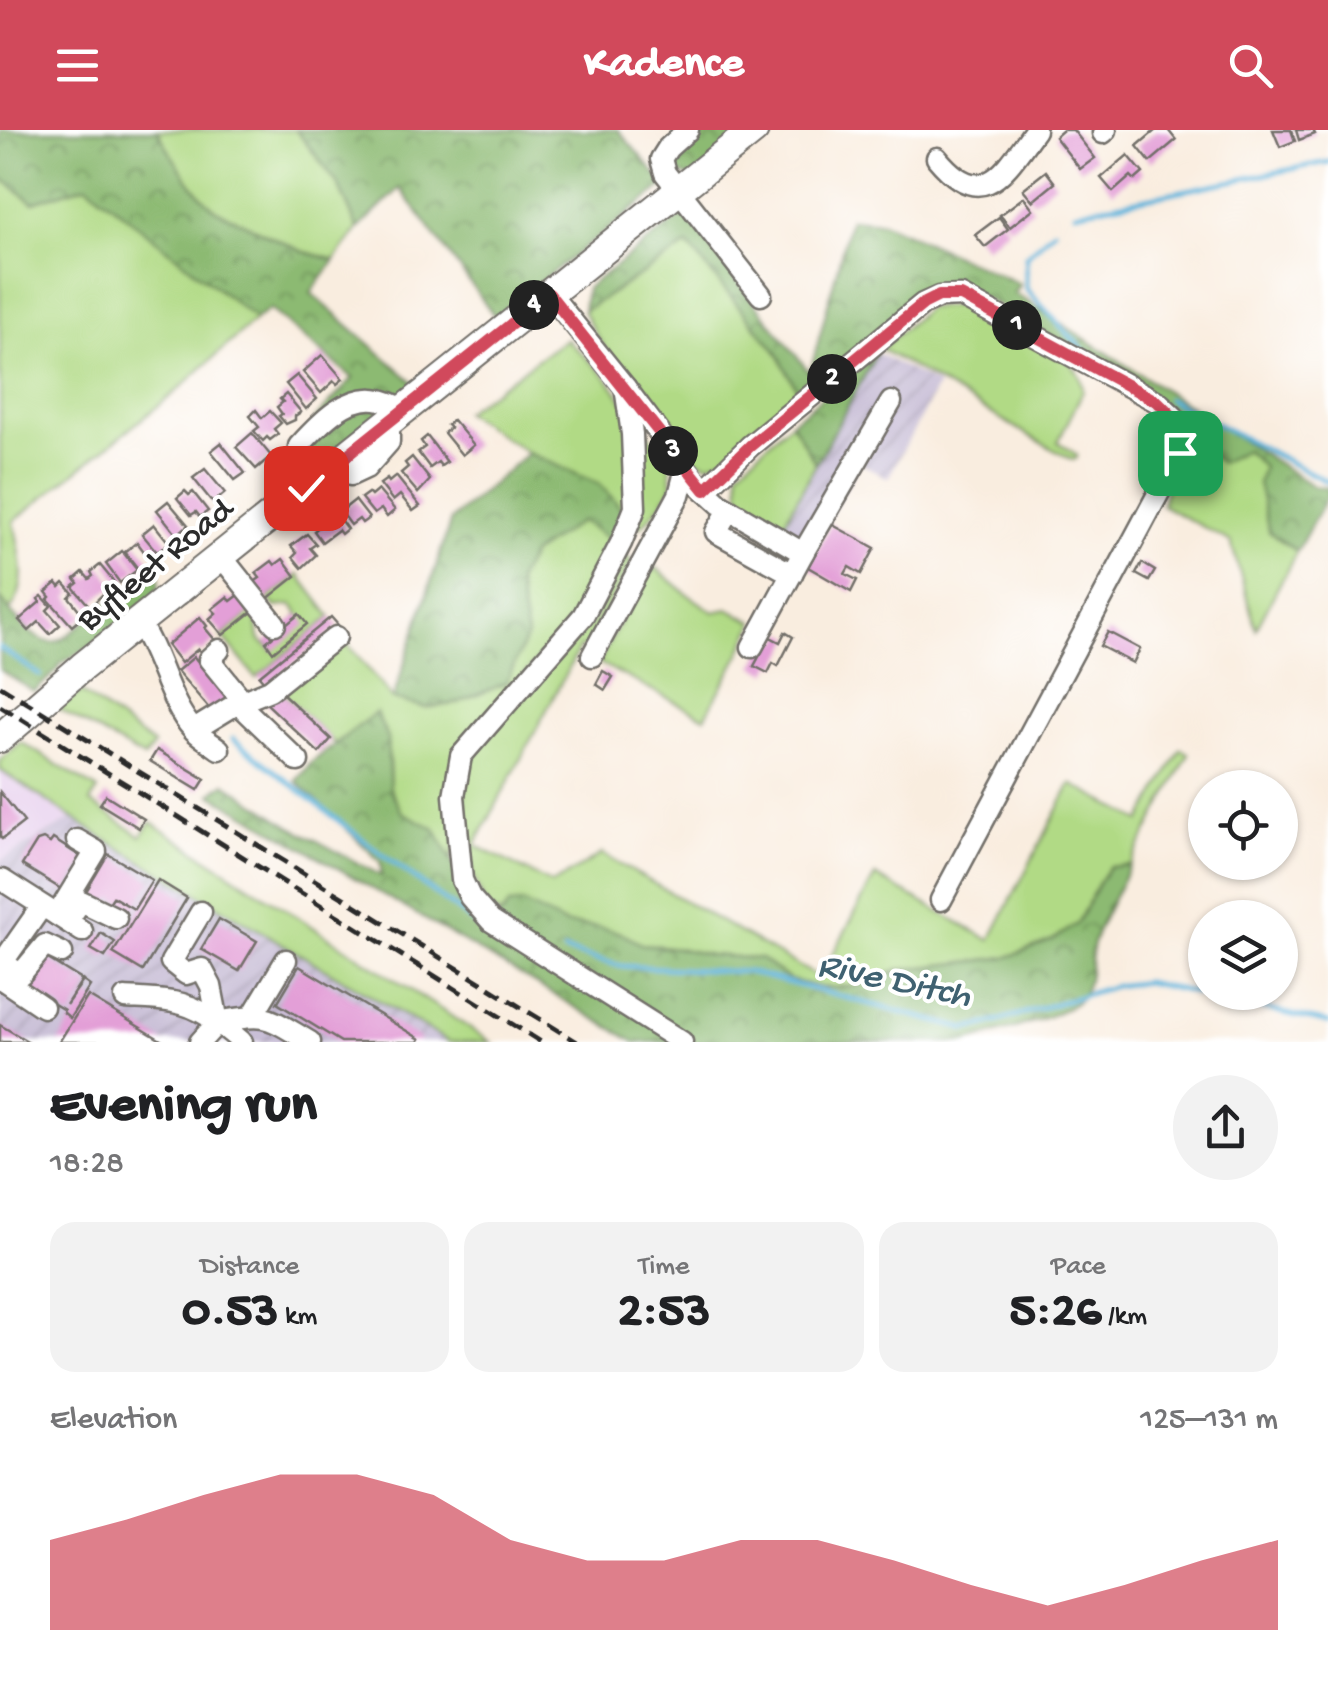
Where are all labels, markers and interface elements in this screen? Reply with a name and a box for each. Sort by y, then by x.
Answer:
icon: menu [50,38,105,93]
icon: search [1223,38,1278,93]
text: Kadence [584,39,744,92]
pin: 4 [509,280,559,330]
text: 4 [527,288,541,321]
pin: 1 [992,300,1042,350]
text: 1 [1011,308,1023,341]
pin: 2 [807,354,857,404]
text: 2 [825,362,839,395]
pin [1138,411,1223,496]
pin: 3 [648,426,698,476]
icon: arrive [1153,426,1208,481]
text: 3 [666,434,680,467]
pin [264,446,349,531]
icon: check [279,461,334,516]
street label: Byfleet Road [69,489,245,642]
map controls [1188,770,1298,1010]
button: locate [1188,770,1298,880]
button: layers [1188,900,1298,1010]
water label: Rive Ditch [813,945,975,1021]
button: share [1173,1075,1278,1180]
text: Evening run [50,1076,317,1140]
text: 18:28 [50,1146,124,1184]
text: Distance [200,1251,299,1284]
text: Time [638,1251,690,1284]
text: Pace [1051,1251,1106,1284]
text: 0.53 [182,1284,278,1343]
text: 2:53 [618,1284,710,1343]
text: 5:26 [1010,1284,1101,1343]
text: km [278,1301,317,1334]
text: /km [1101,1301,1147,1334]
text: Elevation [50,1402,177,1440]
text: 125–131 m [1140,1402,1278,1440]

